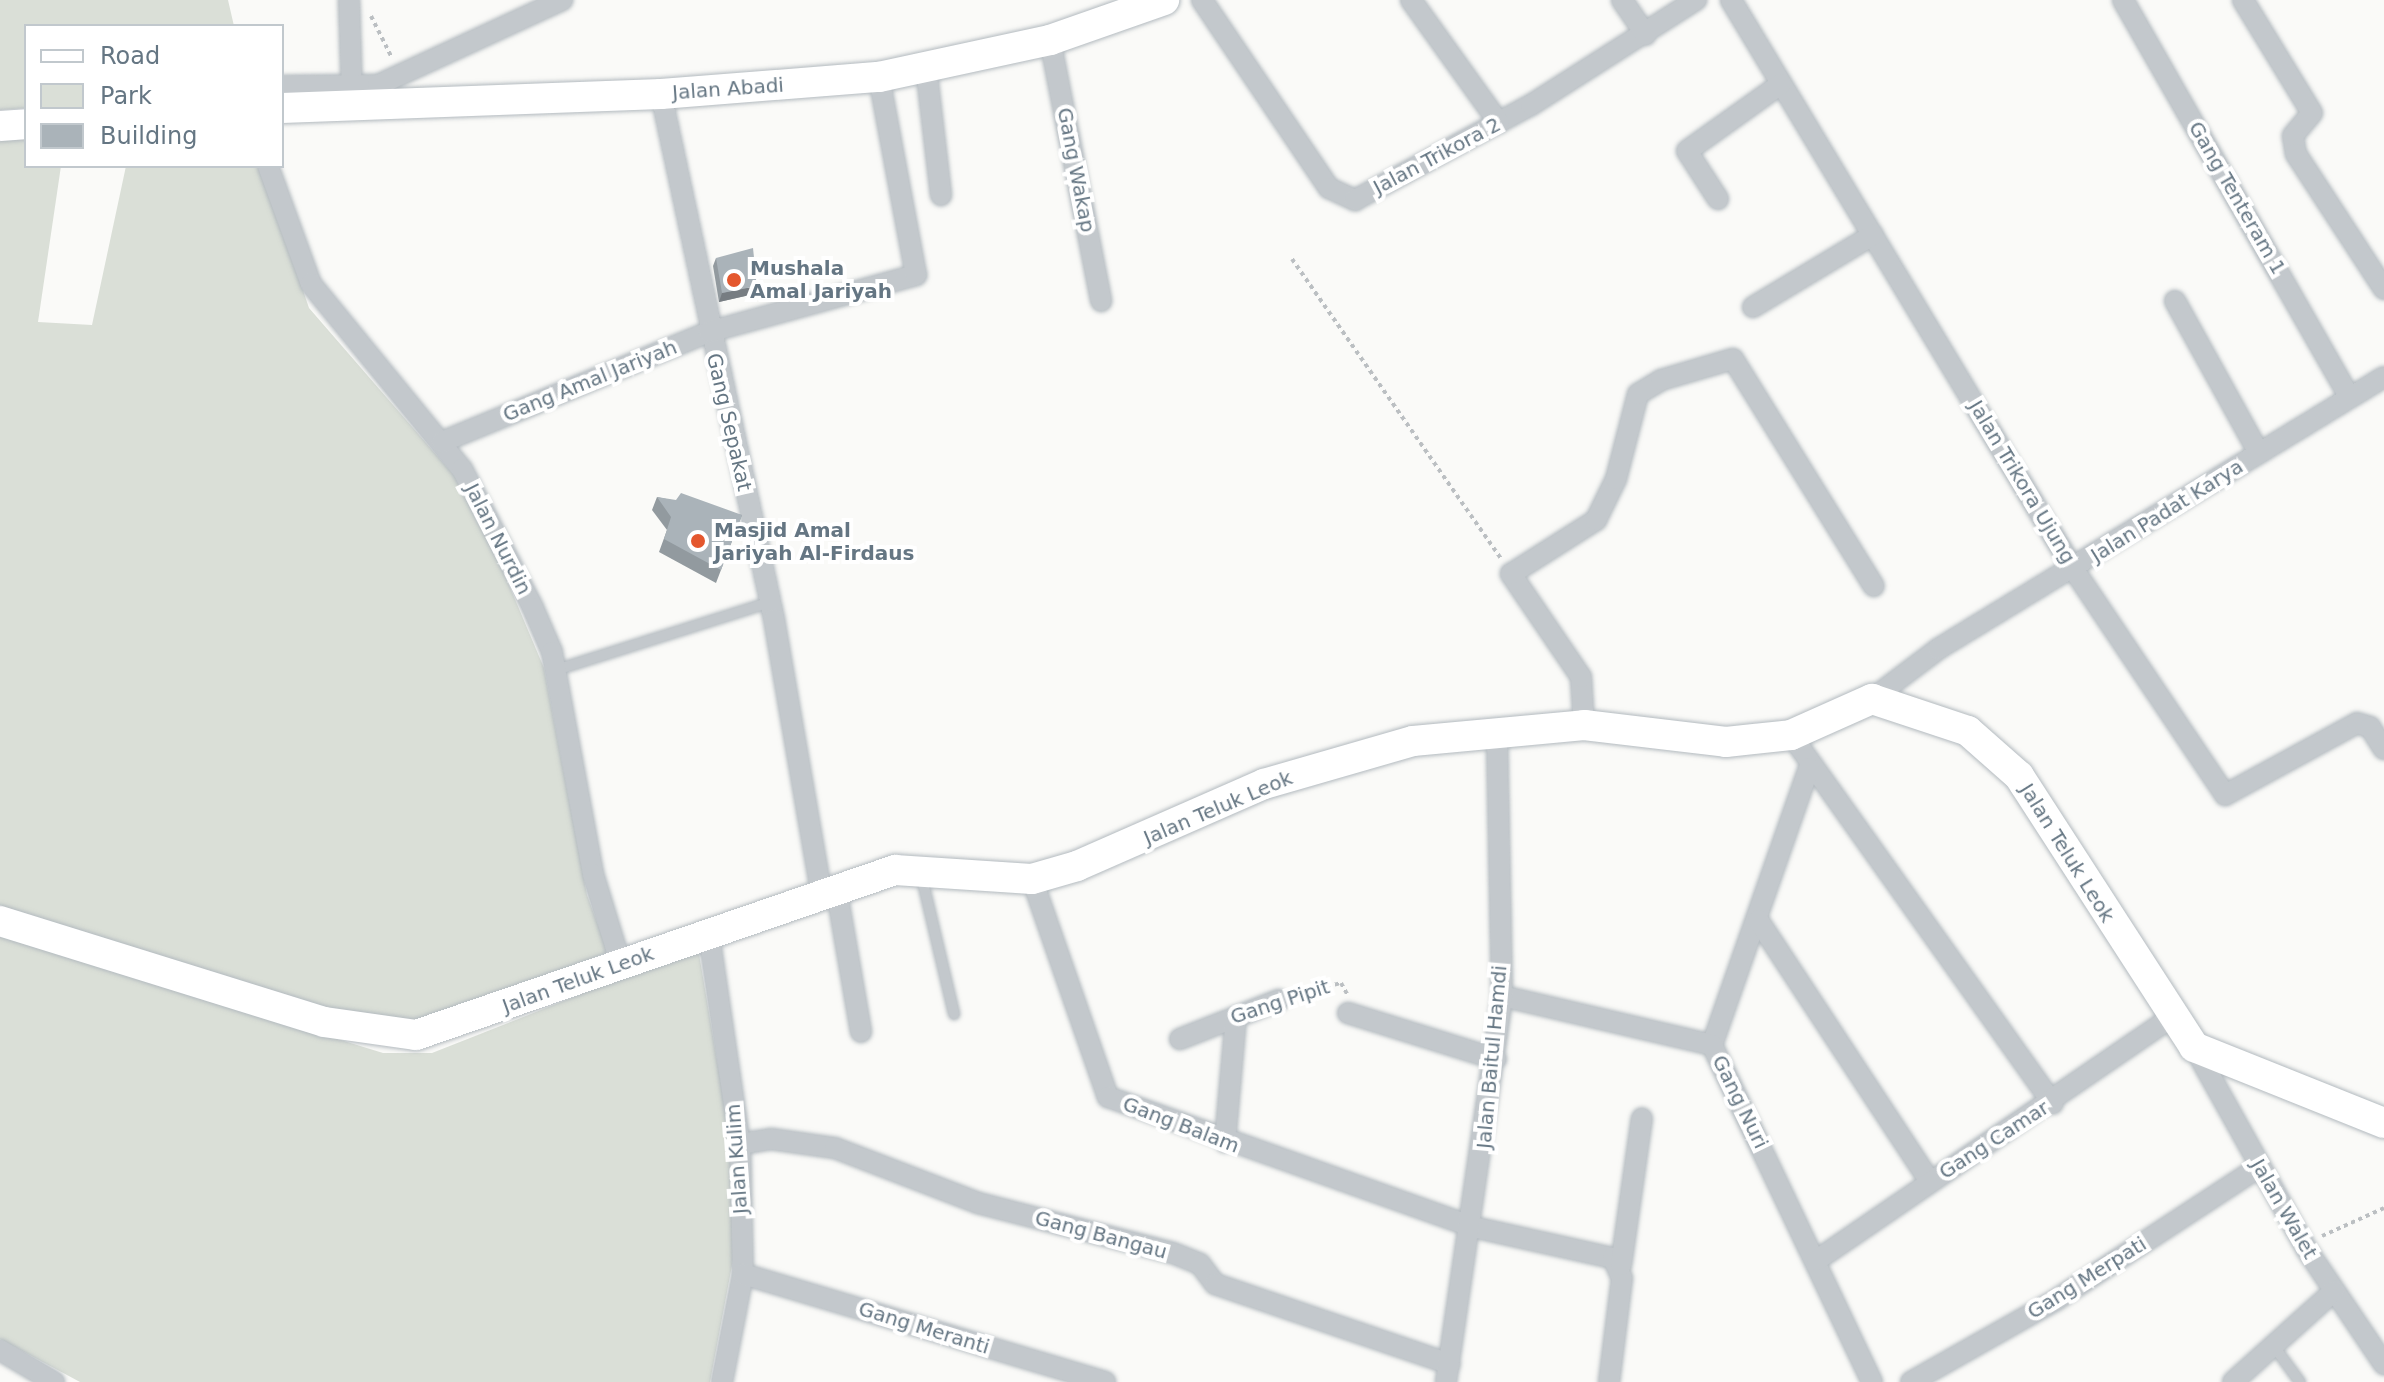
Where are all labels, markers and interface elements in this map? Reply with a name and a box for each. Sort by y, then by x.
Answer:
legend [24,24,284,168]
text: Road [100,42,160,70]
street label: Jalan Abadi [671,73,785,105]
text: Park [100,82,152,110]
street label: Gang Wakap [1052,106,1100,234]
street label: Jalan Trikora 2 [1369,112,1505,200]
street label: Gang Tenteram 1 [2183,117,2291,279]
text: Building [100,122,197,150]
place label: Mushala Amal Jariyah [750,256,892,303]
marker: Mushala Amal Jariyah [725,271,743,289]
street label: Gang Amal Jariyah [500,335,680,427]
street label: Gang Sepakat [701,351,757,493]
street label: Jalan Trikora Ujung [1964,396,2080,568]
street label: Jalan Padat Karya [2086,454,2248,568]
street label: Jalan Nurdin [460,479,536,599]
place label: Masjid Amal Jariyah Al-Firdaus [714,518,914,565]
marker: Masjid Amal Jariyah Al-Firdaus [689,532,707,550]
street label: Jalan Teluk Leok [1140,766,1296,850]
street label: Jalan Teluk Leok [2015,779,2119,927]
street label: Jalan Teluk Leok [499,941,657,1019]
street label: Jalan Baitul Hamdi [1472,964,1512,1150]
street label: Gang Pipit [1227,975,1333,1029]
street label: Gang Nuri [1707,1051,1773,1153]
street label: Gang Balam [1119,1092,1243,1158]
street label: Gang Camar [1935,1096,2053,1184]
street label: Jalan Kulim [721,1103,753,1215]
street label: Jalan Walet [2246,1155,2322,1263]
street label: Gang Bangau [1032,1206,1170,1264]
street label: Gang Merpati [2023,1232,2151,1324]
street label: Gang Meranti [856,1297,992,1359]

